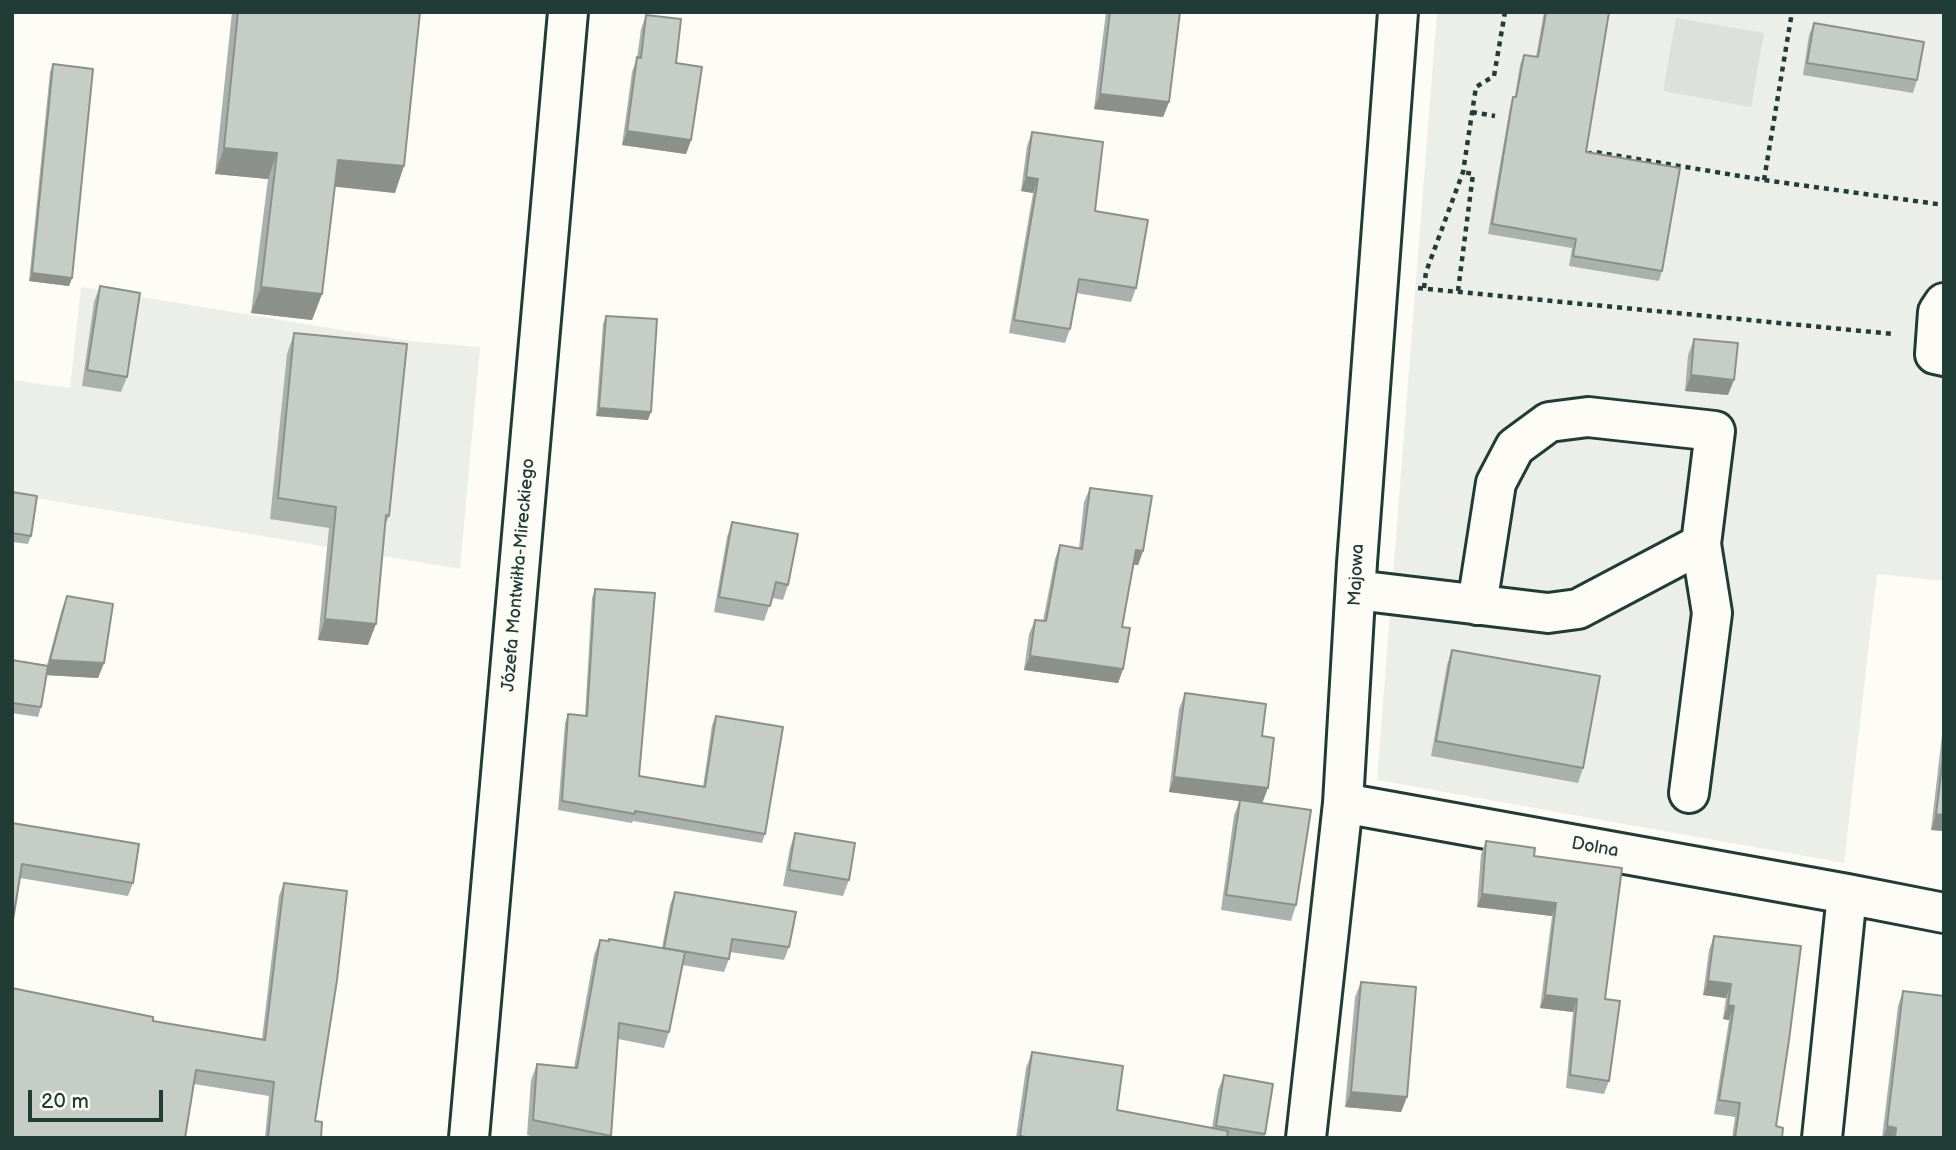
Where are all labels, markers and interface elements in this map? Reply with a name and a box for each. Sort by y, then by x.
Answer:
street label: Józefa Montwiłła-Mireckiego [498,457,540,693]
street label: Majowa [1345,543,1369,607]
street label: Dolna [1570,833,1620,863]
scale bar [32,1076,166,1120]
text: 20 m [41,1089,89,1114]

